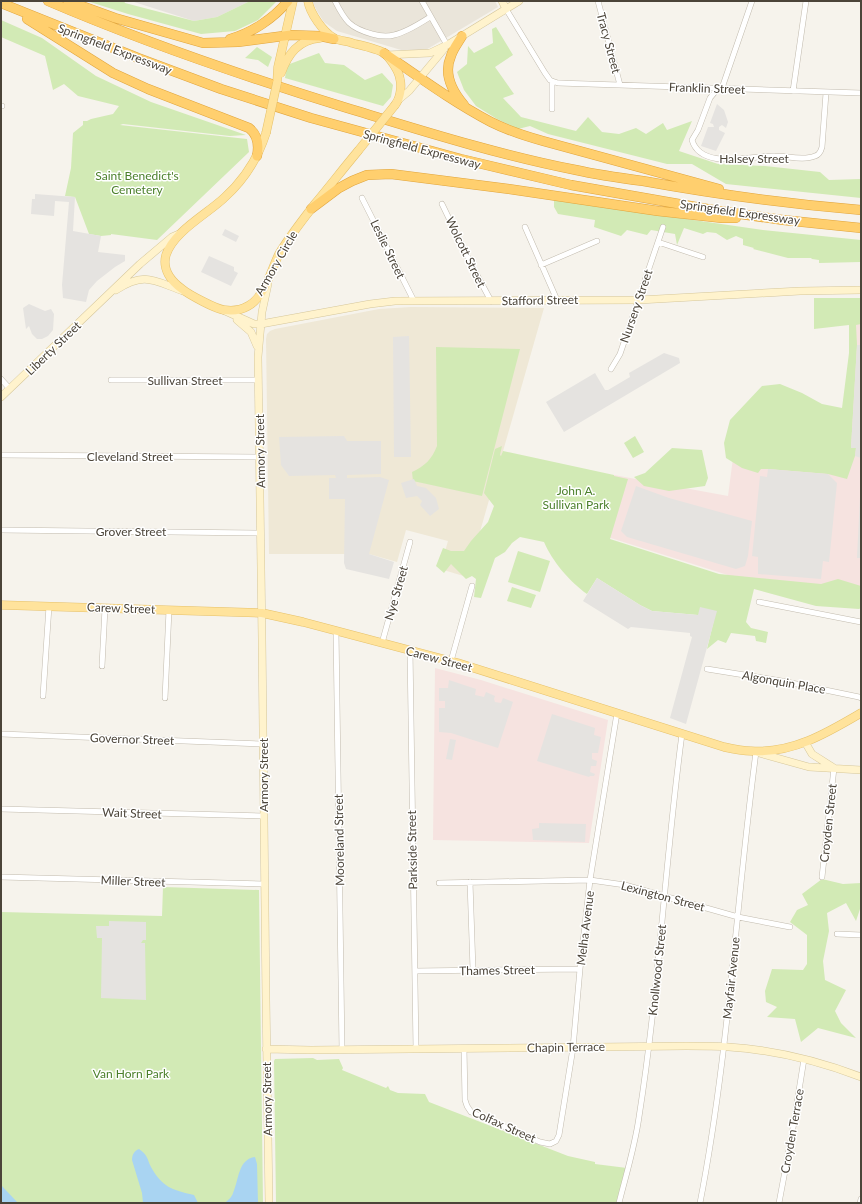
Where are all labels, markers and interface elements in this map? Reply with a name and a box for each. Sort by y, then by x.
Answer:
street label: Tracy Street [594,11,624,76]
street label: Springfield Expressway [56,20,175,78]
street label: Franklin Street [669,79,746,97]
street label: Springfield Expressway [362,126,483,172]
street label: Halsey Street [719,151,790,166]
park label: Saint Benedict's Cemetery [95,168,179,197]
street label: Springfield Expressway [679,196,802,228]
street label: Wolcott Street [442,214,490,290]
street label: Leslie Street [367,217,409,282]
street label: Armory Circle [251,228,301,298]
street label: Nursery Street [616,267,656,345]
street label: Stafford Street [502,292,579,308]
street label: Liberty Street [22,317,84,378]
street label: Sullivan Street [147,373,223,388]
street label: Armory Street [252,413,268,488]
street label: Cleveland Street [87,449,174,464]
park label: John A. Sullivan Park [543,483,610,512]
street label: Grover Street [96,524,167,539]
street label: Nye Street [381,563,411,622]
street label: Carew Street [87,599,156,617]
street label: Carew Street [404,643,475,675]
street label: Algonquin Place [741,667,827,697]
street label: Governor Street [90,730,175,748]
street label: Armory Street [256,737,271,812]
street label: Croyden Street [816,782,840,863]
street label: Mooreland Street [331,793,347,886]
street label: Wait Street [102,804,163,822]
street label: Parkside Street [404,810,420,890]
street label: Miller Street [100,872,166,890]
street label: Lexington Street [619,878,707,915]
street label: Melha Avenue [573,890,597,966]
street label: Knollwood Street [645,923,669,1016]
street label: Mayfair Avenue [719,936,743,1020]
street label: Thames Street [459,962,536,978]
street label: Chapin Terrace [527,1039,605,1055]
street label: Armory Street [259,1061,275,1136]
park label: Van Horn Park [93,1066,170,1081]
street label: Croyden Terrace [777,1087,807,1175]
street label: Colfax Street [470,1104,539,1146]

